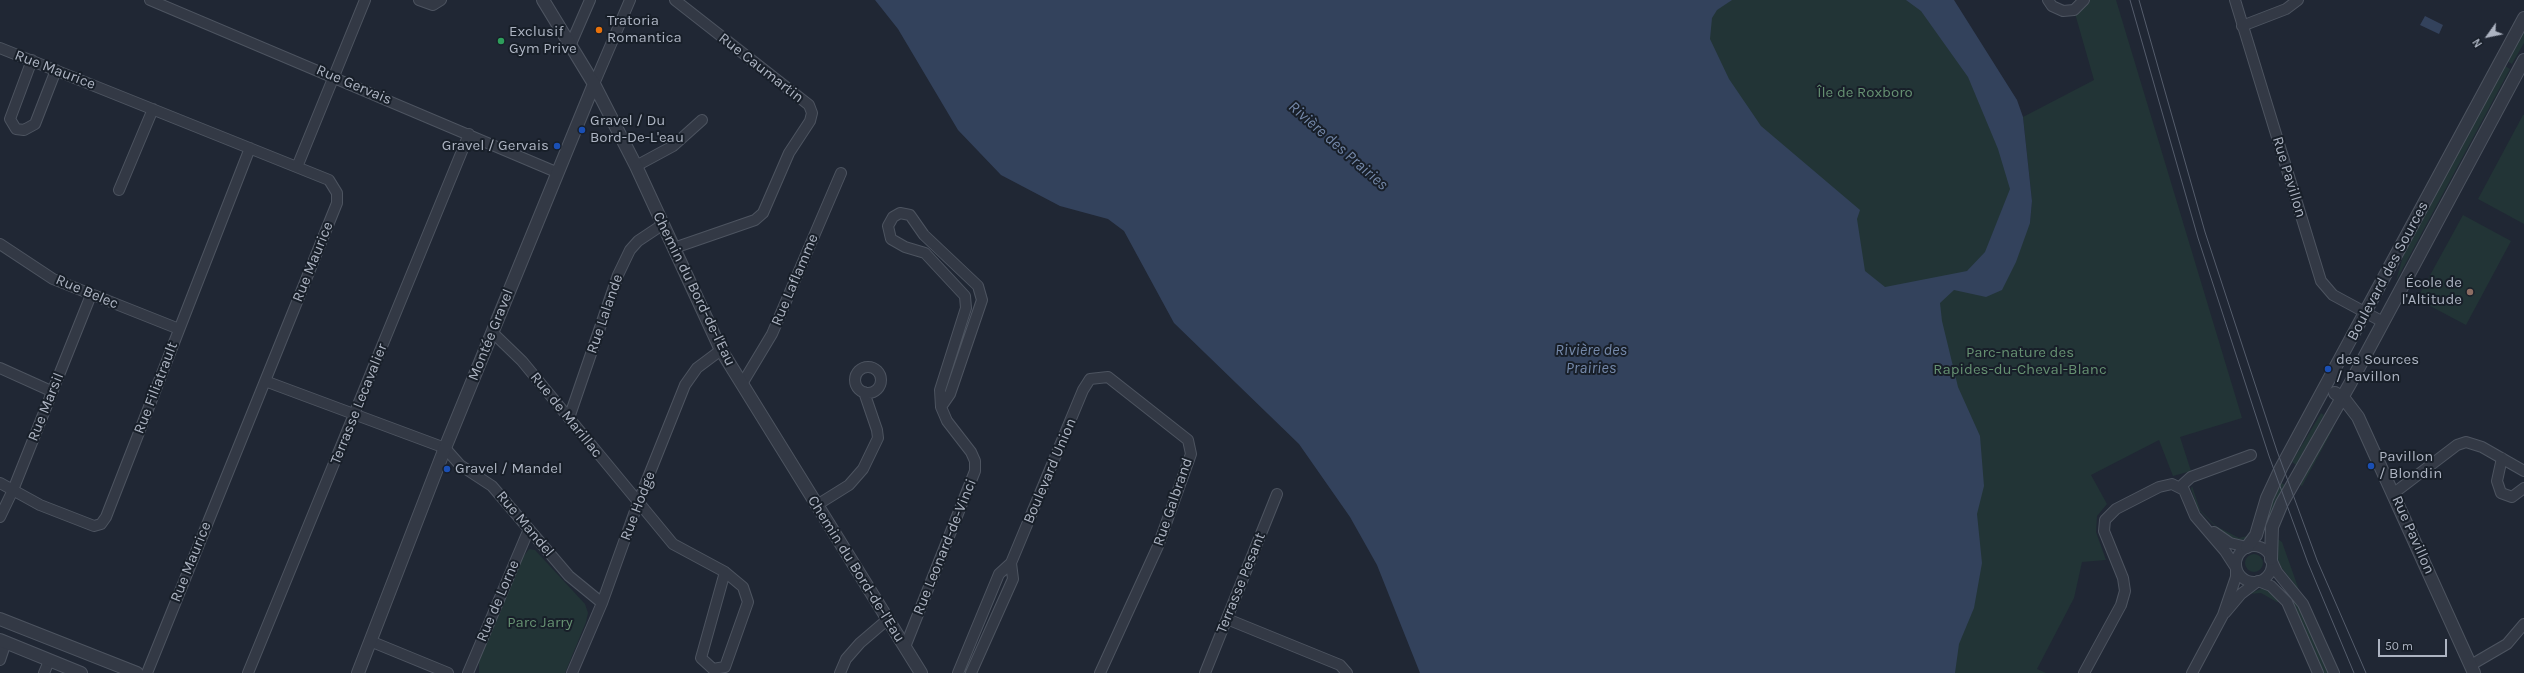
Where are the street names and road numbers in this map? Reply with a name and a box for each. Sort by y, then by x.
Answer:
street label: Rue Caumartin [715,29,807,107]
street label: Rue Maurice [12,46,98,94]
street label: Rue Gervais [313,61,395,109]
street label: Rue Pavillon [2268,134,2310,220]
street label: Boulevard des Sources [2344,198,2432,344]
street label: Chemin du Bord-de-l'Eau [649,209,739,369]
street label: Rue Maurice [289,219,337,305]
street label: Rue Laflamme [768,231,822,329]
street label: Rue Belec [53,271,121,313]
street label: Rue Lalande [583,272,627,356]
street label: Montée Gravel [464,287,518,383]
street label: Rue Filiatrault [130,339,182,437]
street label: Terrasse Lecavalier [327,341,391,467]
street label: Rue de Marillac [526,369,606,461]
street label: Rue Marsil [24,370,68,444]
street label: Boulevard Union [1020,416,1080,526]
street label: Rue Galbrand [1149,456,1197,548]
street label: Rue Hodge [617,469,659,543]
street label: Rue Leonard-de-Vinci [909,476,981,618]
street label: Rue Mandel [492,487,558,561]
street label: Chemin du Bord-de-l'Eau [803,492,909,646]
street label: Rue Pavillon [2388,493,2438,577]
street label: Rue Maurice [167,519,215,605]
street label: Terrasse Pesant [1213,530,1269,636]
street label: Rue de Lorne [473,557,523,645]

